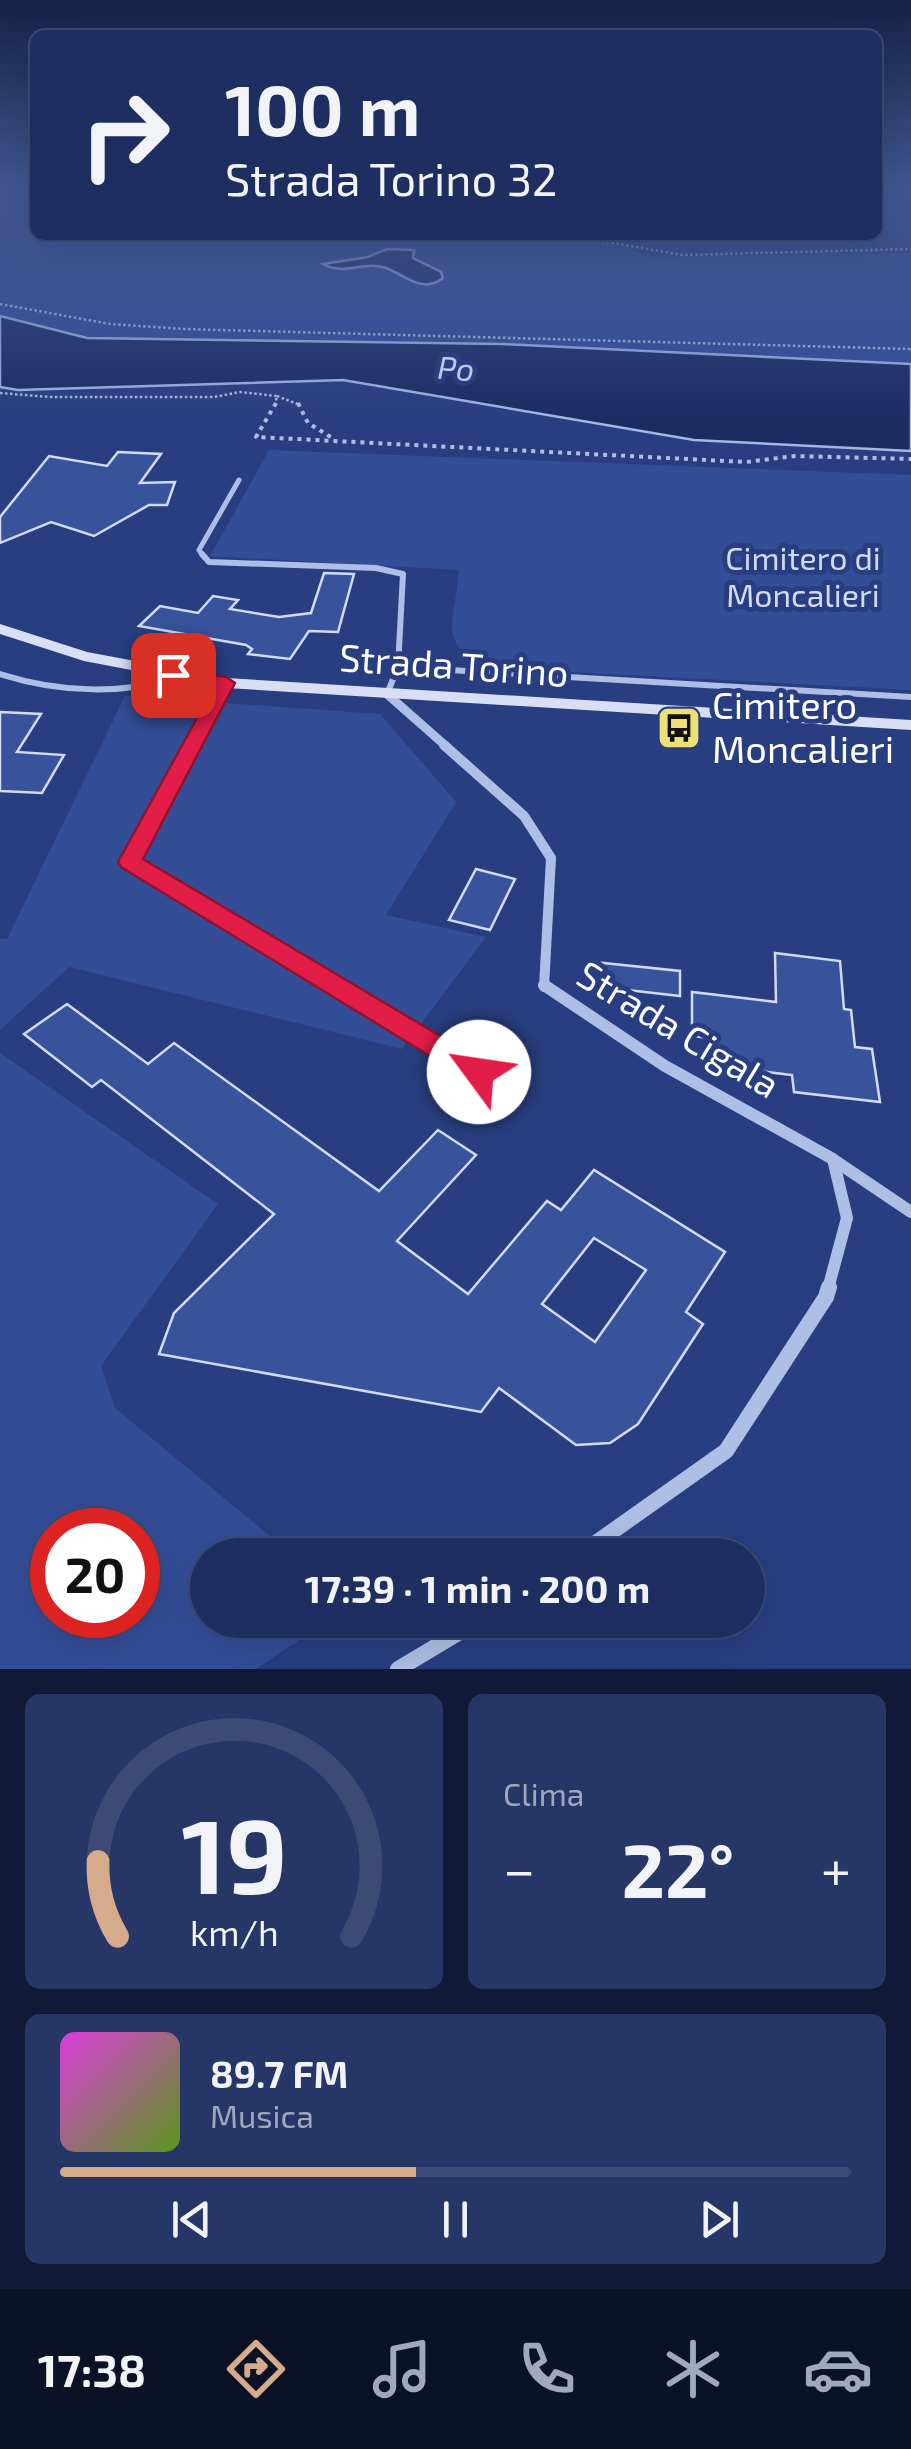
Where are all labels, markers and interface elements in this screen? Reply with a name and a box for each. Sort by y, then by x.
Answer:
text: 100 m [225,66,420,150]
icon: right [60,70,190,200]
text: Strada Torino 32 [225,151,557,205]
water label: Po [436,347,476,387]
park label: Cimitero di Moncalieri [725,538,881,613]
pin [131,633,216,718]
street label: Strada Torino [338,633,570,695]
icon: arrive [146,648,201,703]
place label: Cimitero Moncalieri [712,681,894,771]
bus stop icon: Cimitero Moncalieri [656,705,702,751]
street label: Strada Cigala [570,950,789,1107]
position arrow [427,1020,531,1124]
speed limit sign: 20 [30,1508,160,1638]
text: 17:39 · 1 min · 200 m [305,1565,650,1611]
text: Clima [503,1774,584,1812]
text: 19 [181,1790,287,1915]
text: 22° [621,1823,734,1913]
text: − [503,1835,535,1901]
text: + [821,1835,851,1901]
text: km/h [190,1910,278,1953]
text: 89.7 FM [210,2050,348,2096]
text: Musica [210,2096,314,2134]
icon: previous [164,2192,219,2247]
icon: pause [428,2192,483,2247]
icon: next [692,2192,747,2247]
icon: directions [221,2334,291,2404]
icon: music [367,2334,437,2404]
icon: phone [512,2334,582,2404]
icon: climate [658,2334,728,2404]
icon: car [803,2334,873,2404]
text: 17:38 [38,2342,146,2396]

